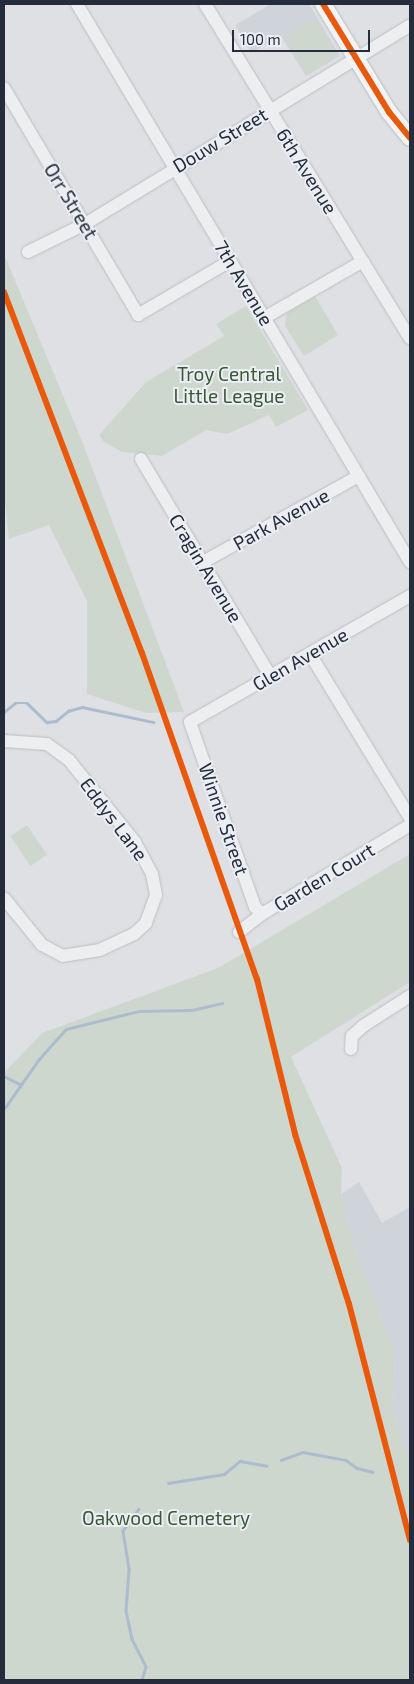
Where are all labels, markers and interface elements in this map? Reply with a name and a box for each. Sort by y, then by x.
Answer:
scale bar [234,20,372,52]
text: 100 m [240,30,281,48]
street label: Douw Street [168,103,272,177]
street label: 6th Avenue [272,124,342,218]
street label: Orr Street [39,159,103,243]
street label: 7th Avenue [210,236,278,330]
park label: Troy Central Little League [173,363,285,407]
street label: Park Avenue [229,483,333,555]
street label: Cragin Avenue [165,509,247,627]
street label: Glen Avenue [248,622,352,696]
street label: Winnie Street [194,760,254,878]
street label: Eddys Lane [75,773,153,865]
street label: Garden Court [269,838,379,916]
park label: Oakwood Cemetery [82,1507,250,1529]

